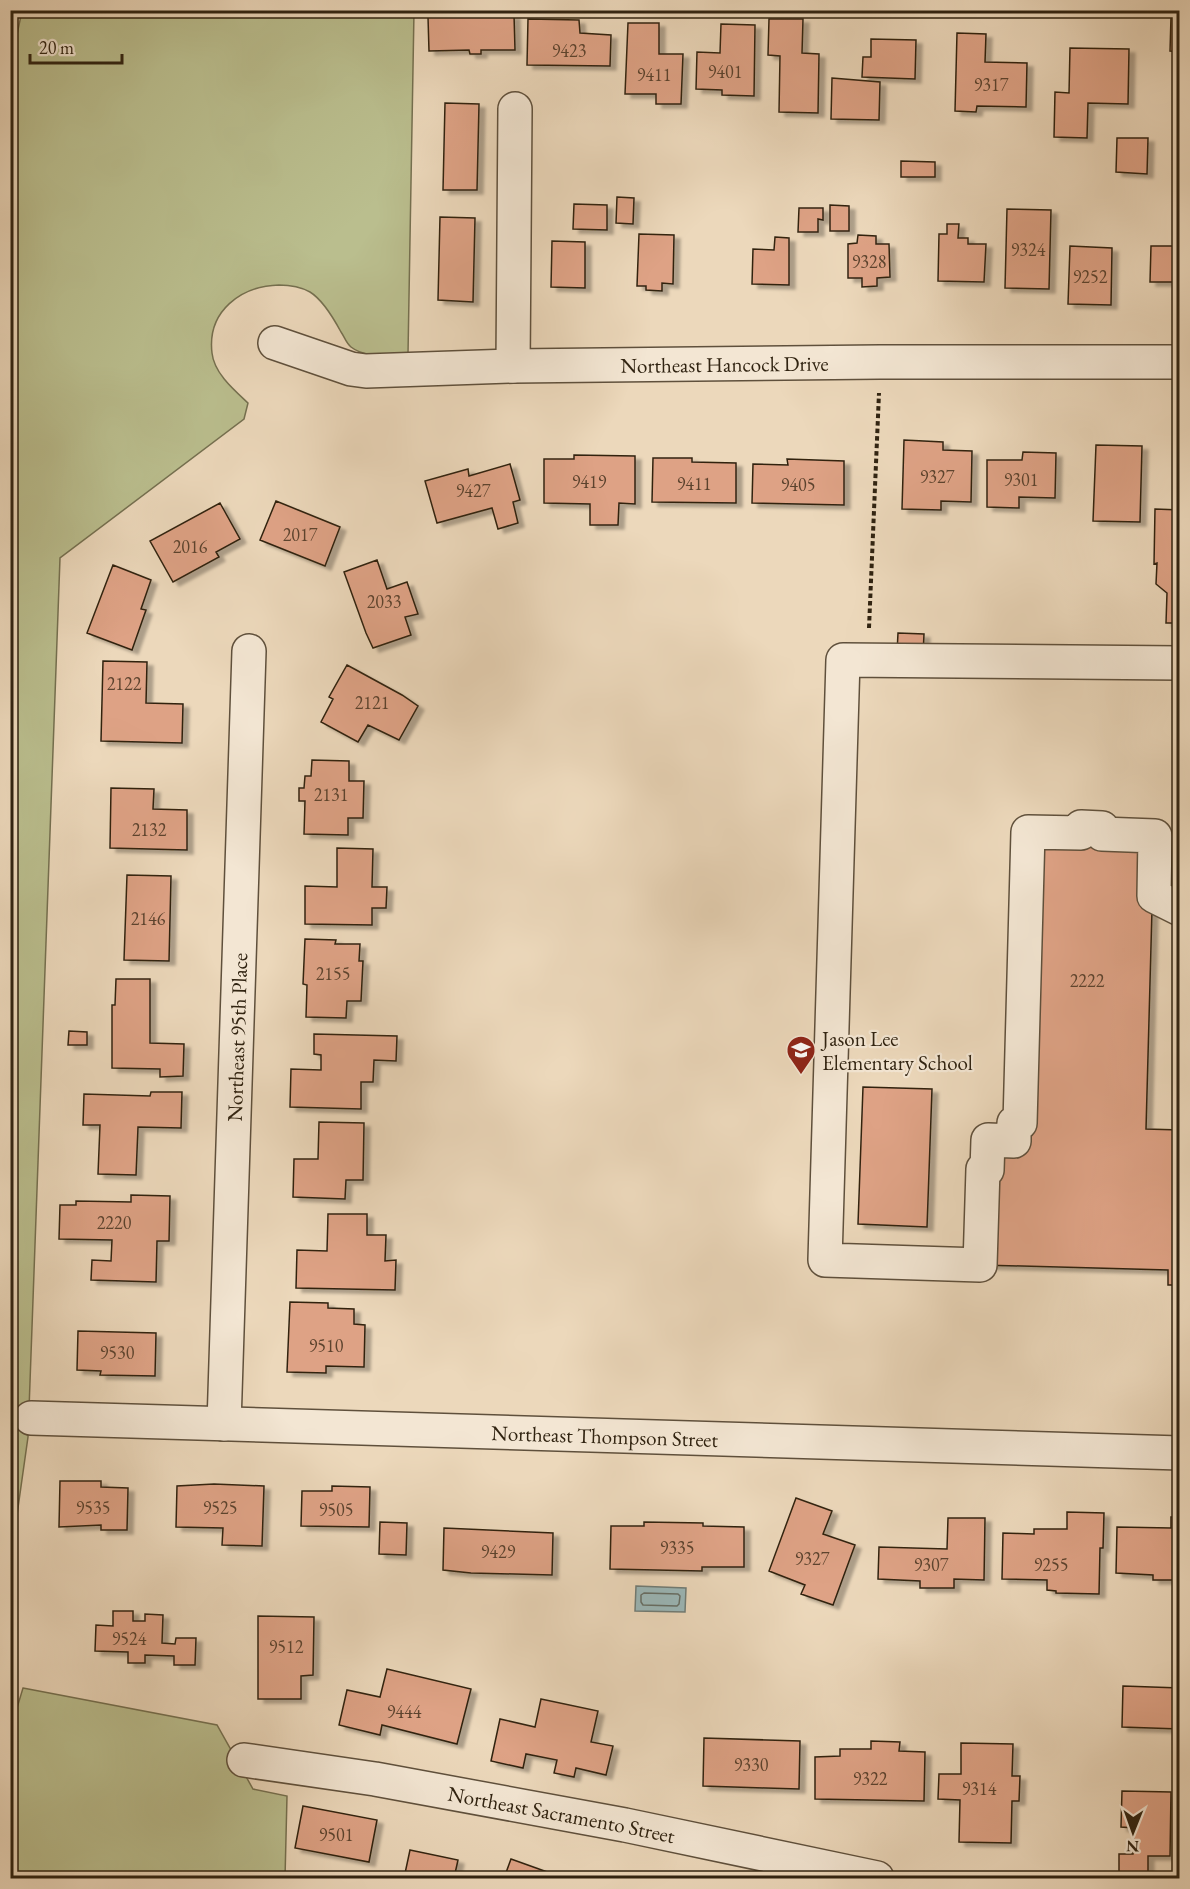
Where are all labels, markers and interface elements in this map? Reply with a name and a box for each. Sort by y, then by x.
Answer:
scale bar [30,27,122,65]
text: 20 m [39,36,74,59]
house number: 9423 [552,39,586,62]
house number: 9401 [708,60,742,83]
house number: 9411 [637,63,671,86]
house number: 9317 [974,73,1009,96]
house number: 9324 [1011,238,1046,261]
house number: 9328 [852,250,886,273]
house number: 9252 [1073,265,1108,288]
street label: Northeast Hancock Drive [620,349,829,378]
house number: 9327 [920,465,955,488]
house number: 9301 [1004,468,1038,491]
house number: 9419 [572,470,607,493]
house number: 9411 [677,472,711,495]
house number: 9405 [781,473,815,496]
house number: 9427 [456,479,491,502]
house number: 2017 [283,523,318,546]
house number: 2016 [173,535,208,558]
house number: 2033 [367,590,401,613]
house number: 2122 [107,672,142,695]
house number: 2121 [355,691,389,714]
house number: 2131 [314,783,348,806]
house number: 2132 [132,818,167,841]
house number: 2146 [131,907,166,930]
street label: Northeast 95th Place [220,952,253,1122]
house number: 2155 [316,962,350,985]
house number: 2222 [1070,969,1105,992]
place label: Jason Lee Elementary School [820,1025,973,1076]
school or university icon: Jason Lee Elementary School [785,1034,817,1076]
house number: 2220 [97,1211,132,1234]
house number: 9510 [309,1334,344,1357]
house number: 9530 [100,1341,135,1364]
street label: Northeast Thompson Street [491,1419,719,1452]
house number: 9535 [76,1496,110,1519]
house number: 9525 [203,1496,237,1519]
house number: 9505 [319,1498,353,1521]
house number: 9335 [660,1536,694,1559]
house number: 9429 [481,1540,516,1563]
house number: 9327 [795,1547,830,1570]
house number: 9307 [914,1553,949,1576]
house number: 9255 [1034,1553,1068,1576]
house number: 9524 [112,1627,147,1650]
house number: 9512 [269,1635,304,1658]
house number: 9444 [387,1700,422,1723]
house number: 9330 [734,1753,769,1776]
house number: 9322 [853,1767,888,1790]
house number: 9314 [962,1777,997,1800]
street label: Northeast Sacramento Street [446,1779,678,1849]
north arrow [1103,1802,1163,1862]
house number: 9501 [319,1823,353,1846]
text: N [1126,1836,1139,1857]

